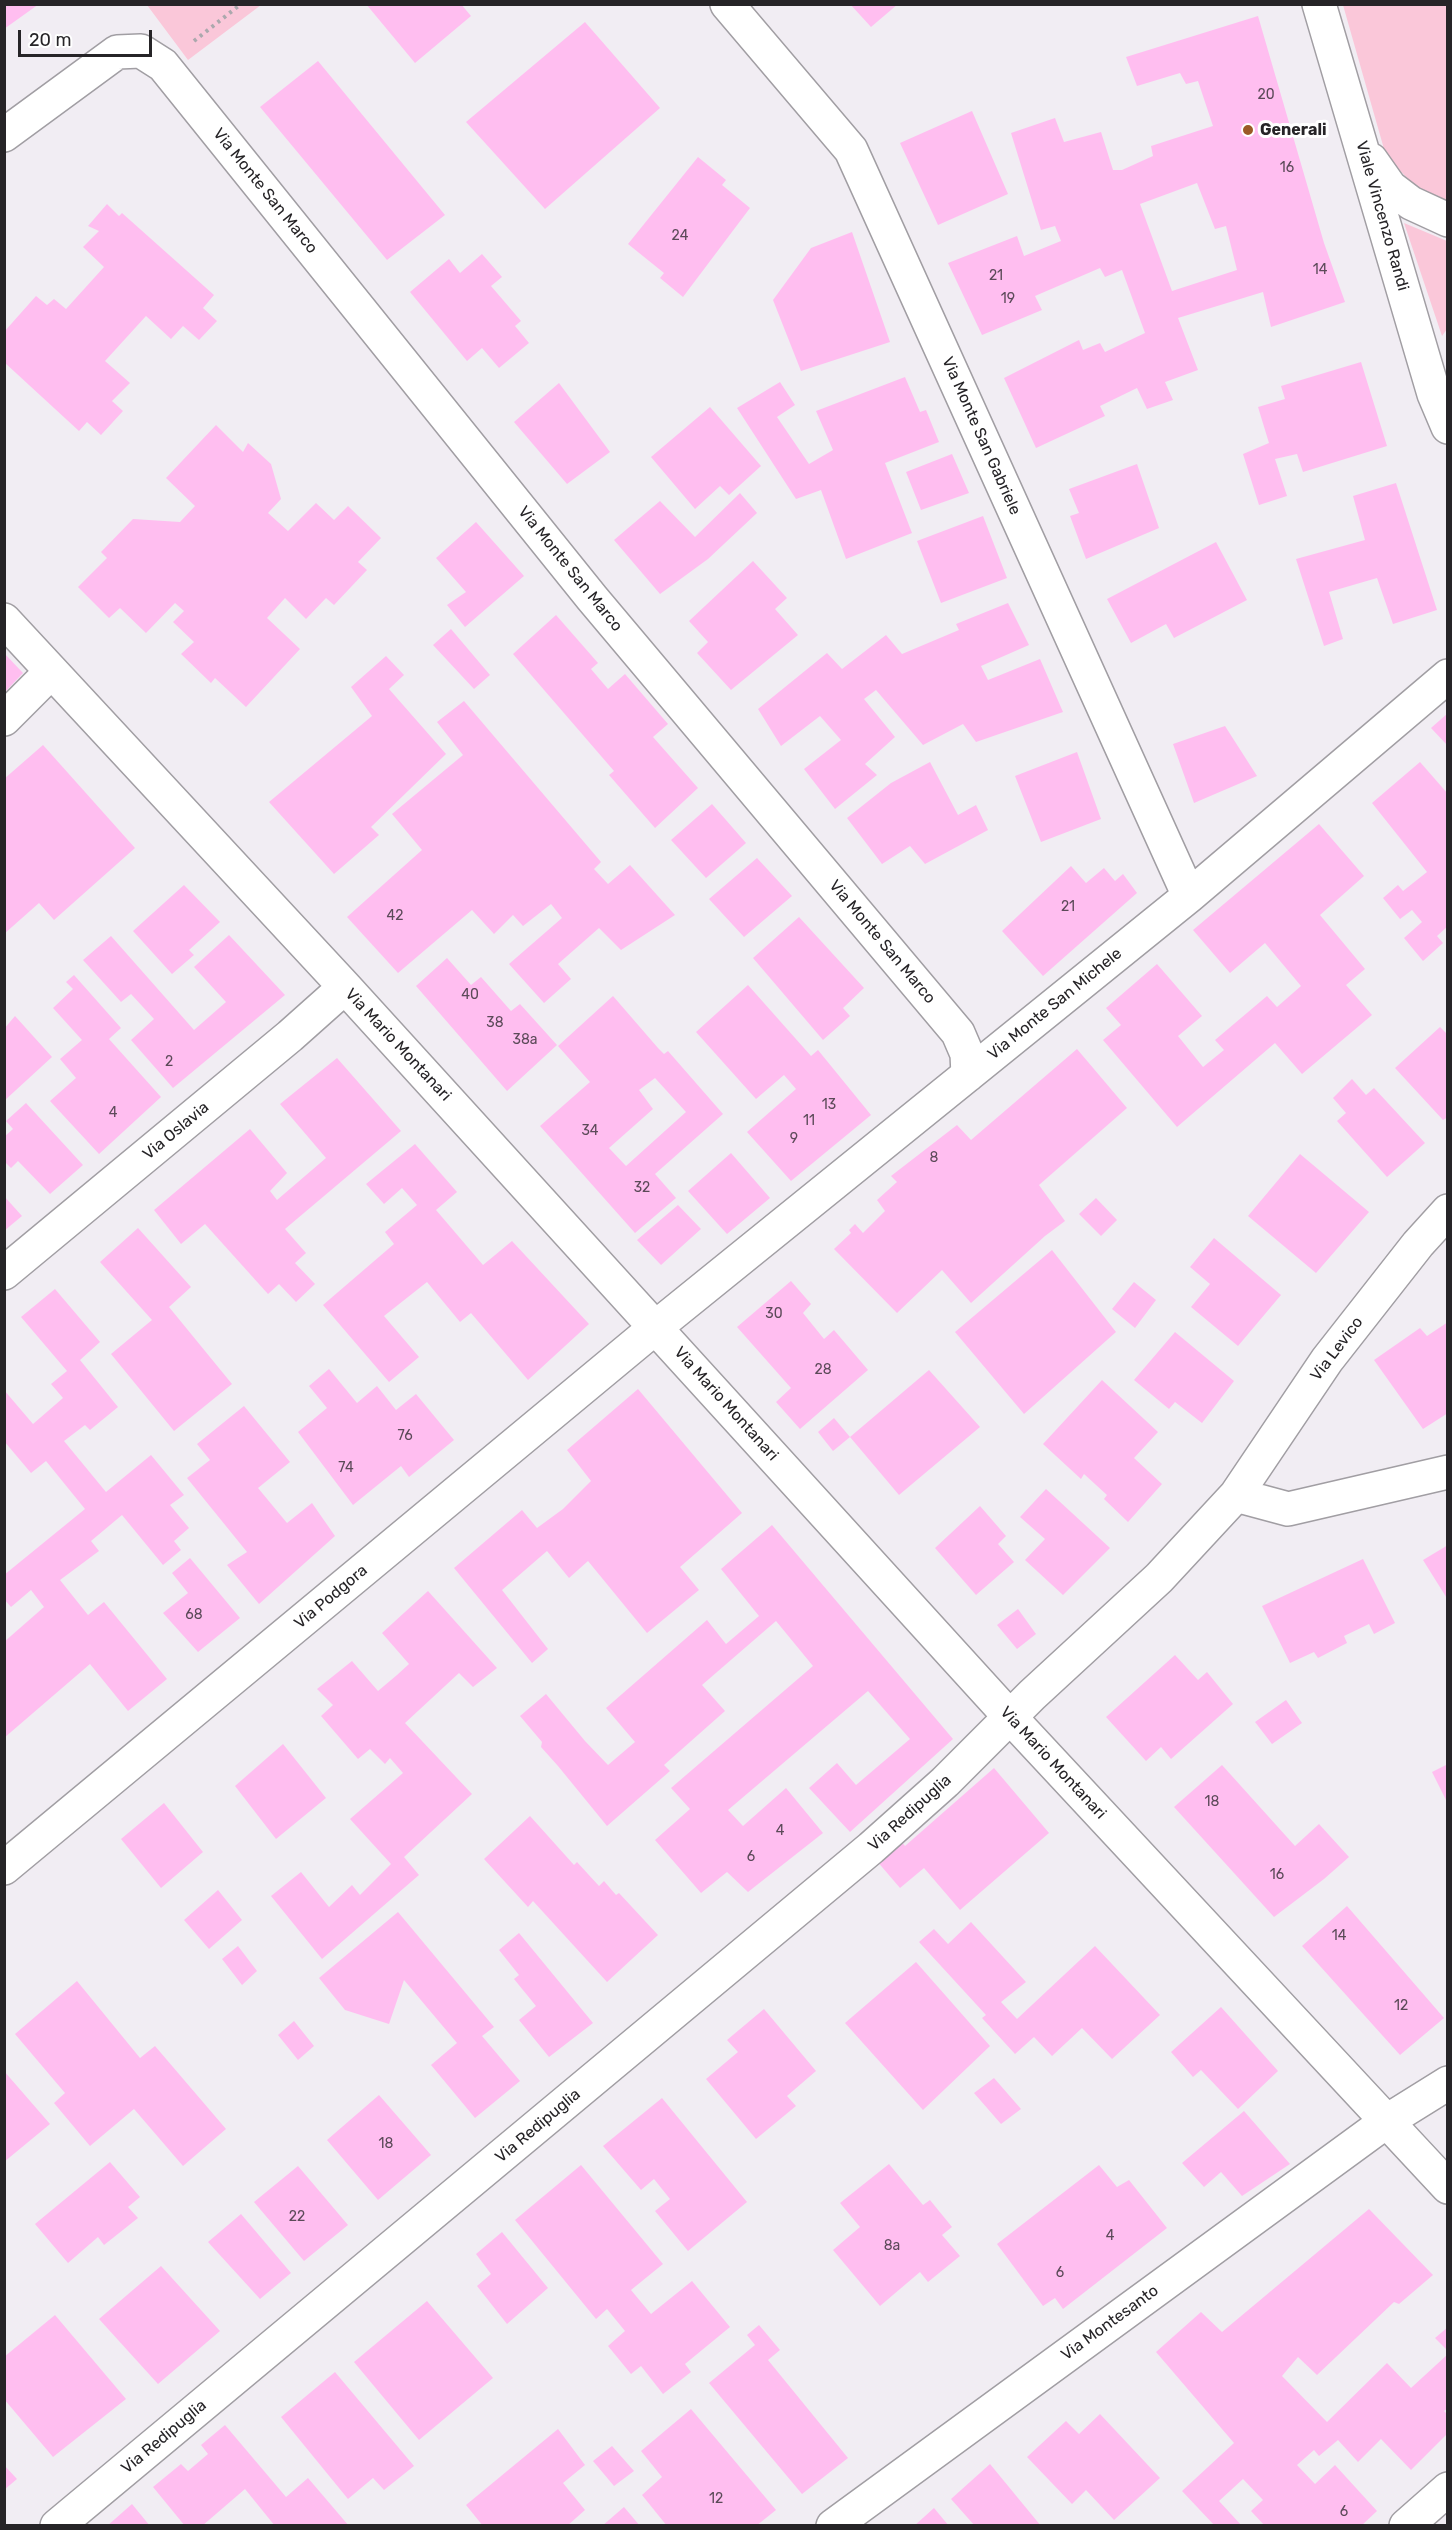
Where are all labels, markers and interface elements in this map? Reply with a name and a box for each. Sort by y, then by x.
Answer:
scale bar [21,18,154,56]
text: 20 m [29,29,71,51]
house number: 20 [1257,87,1275,103]
place label: Generali [1260,120,1327,140]
marker: Generali [1241,123,1255,137]
street label: Via Monte San Marco [209,125,321,257]
street label: Viale Vincenzo Randi [1351,139,1413,293]
house number: 16 [1280,160,1294,176]
house number: 24 [672,228,688,244]
house number: 14 [1313,262,1327,278]
house number: 21 [989,268,1003,284]
house number: 19 [1001,291,1015,307]
street label: Via Monte San Gabriele [937,354,1025,518]
street label: Via Monte San Marco [514,503,626,635]
street label: Via Monte San Marco [825,876,939,1008]
house number: 21 [1061,899,1075,915]
house number: 42 [387,908,403,924]
street label: Via Monte San Michele [984,944,1126,1064]
street label: Via Mario Montanari [341,985,455,1105]
house number: 40 [461,987,479,1003]
house number: 38 [486,1015,504,1031]
house number: 38a [512,1032,538,1048]
house number: 2 [165,1054,173,1070]
house number: 13 [822,1097,836,1113]
street label: Via Oslavia [139,1098,213,1164]
house number: 4 [109,1105,117,1121]
house number: 11 [803,1113,815,1129]
house number: 34 [581,1123,599,1139]
house number: 9 [790,1131,798,1147]
house number: 8 [930,1150,938,1166]
house number: 32 [634,1180,650,1196]
house number: 30 [765,1306,783,1322]
street label: Via Levico [1307,1313,1367,1385]
street label: Via Mario Montanari [670,1343,782,1465]
house number: 28 [814,1362,832,1378]
house number: 76 [397,1428,413,1444]
house number: 74 [338,1460,354,1476]
street label: Via Podgora [291,1561,371,1633]
house number: 68 [185,1607,203,1623]
street label: Via Mario Montanari [996,1703,1110,1823]
street label: Via Redipuglia [865,1771,955,1855]
house number: 18 [1205,1794,1219,1810]
house number: 4 [776,1823,784,1839]
house number: 6 [747,1849,755,1865]
house number: 16 [1270,1867,1284,1883]
house number: 14 [1332,1928,1346,1944]
house number: 12 [1394,1998,1408,2014]
street label: Via Redipuglia [492,2085,584,2167]
house number: 18 [379,2136,393,2152]
house number: 22 [289,2209,305,2225]
house number: 4 [1106,2228,1114,2244]
house number: 8a [884,2238,900,2254]
house number: 6 [1056,2265,1064,2281]
street label: Via Montesanto [1058,2281,1162,2365]
street label: Via Redipuglia [118,2396,210,2478]
house number: 12 [709,2491,723,2507]
house number: 6 [1340,2504,1348,2520]

